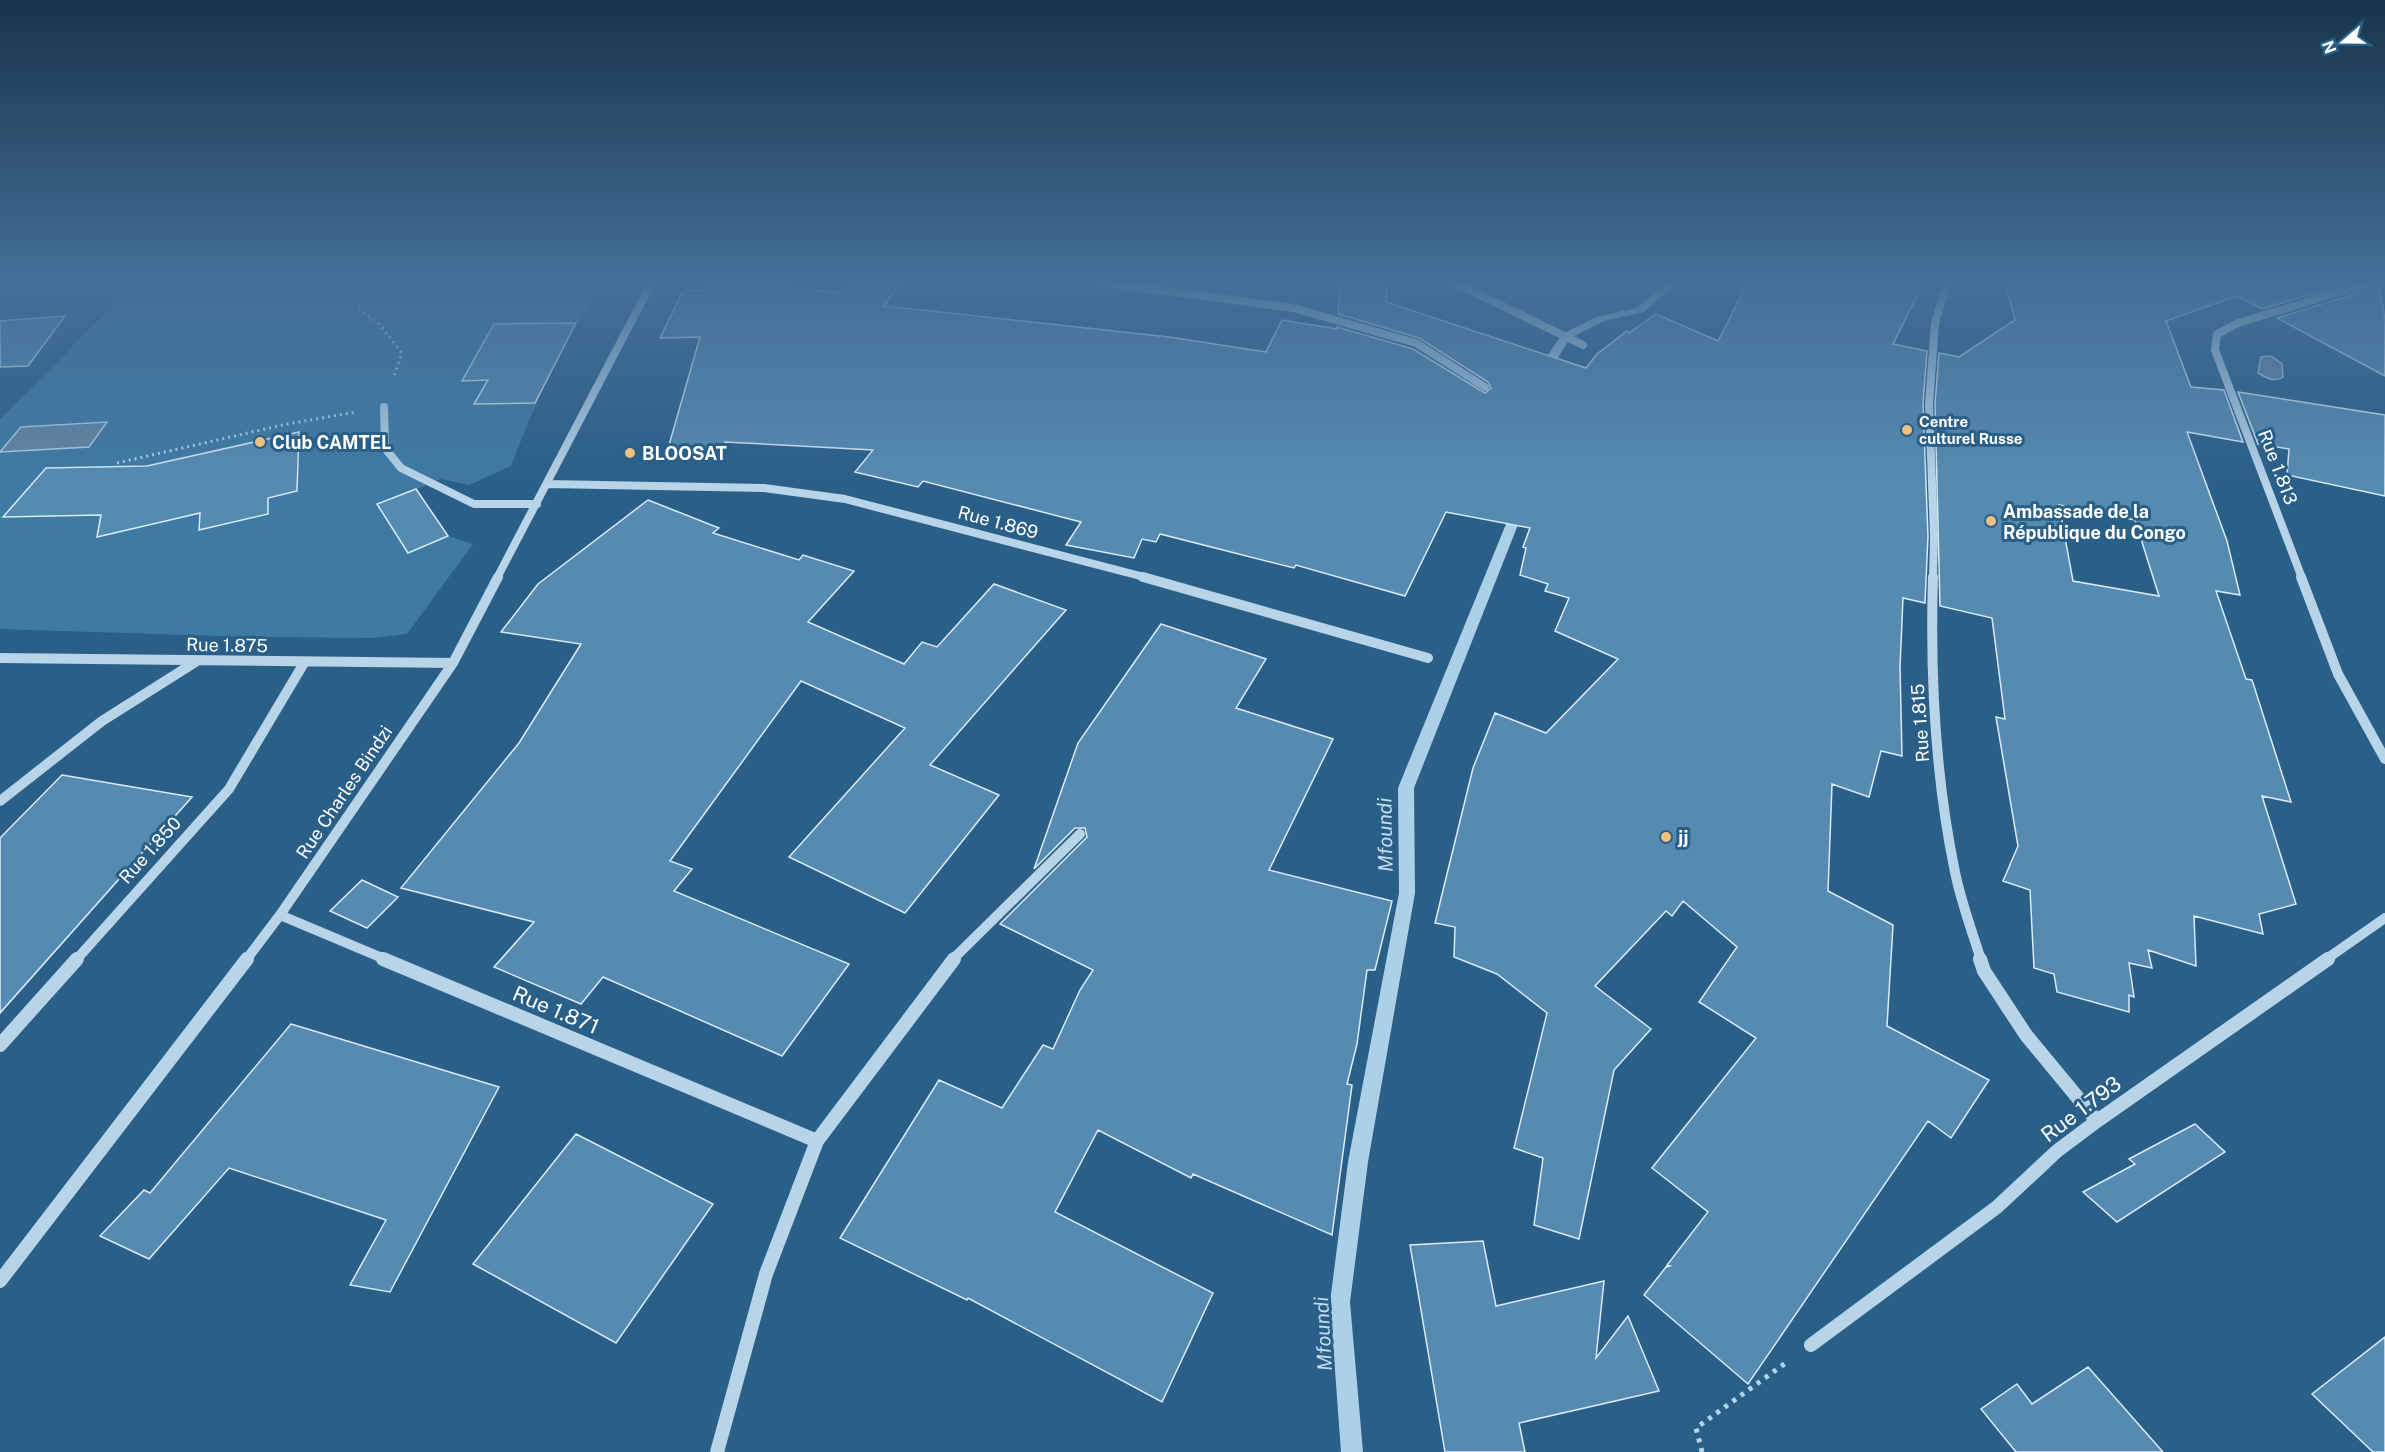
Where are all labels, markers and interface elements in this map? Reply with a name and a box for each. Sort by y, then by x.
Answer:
north arrow [2313,12,2373,72]
text: N [2318,38,2340,56]
place label: Centre culturel Russe [1919,413,2022,447]
marker: Centre culturel Russe [1900,423,1914,437]
street label: Rue 1.813 [2254,427,2302,507]
place label: Club CAMTEL [272,432,392,453]
marker: Club CAMTEL [253,435,267,449]
place label: BLOOSAT [642,443,727,464]
marker: BLOOSAT [623,446,637,460]
street label: Rue 1.869 [956,501,1040,543]
place label: Ambassade de la République du Congo [2003,501,2186,543]
marker: Ambassade de la République du Congo [1984,514,1998,528]
street label: Rue 1.875 [186,634,268,656]
street label: Rue 1.815 [1907,683,1933,763]
street label: Rue Charles Bindzi [292,721,396,863]
water label: Mfoundi [1372,797,1398,872]
street label: Rue 1.850 [115,812,185,888]
place label: jj [1677,827,1688,848]
marker: jj [1659,830,1673,844]
street label: Rue 1.871 [509,981,603,1039]
street label: Rue 1.793 [2036,1071,2126,1147]
water label: Mfoundi [1309,1296,1337,1372]

